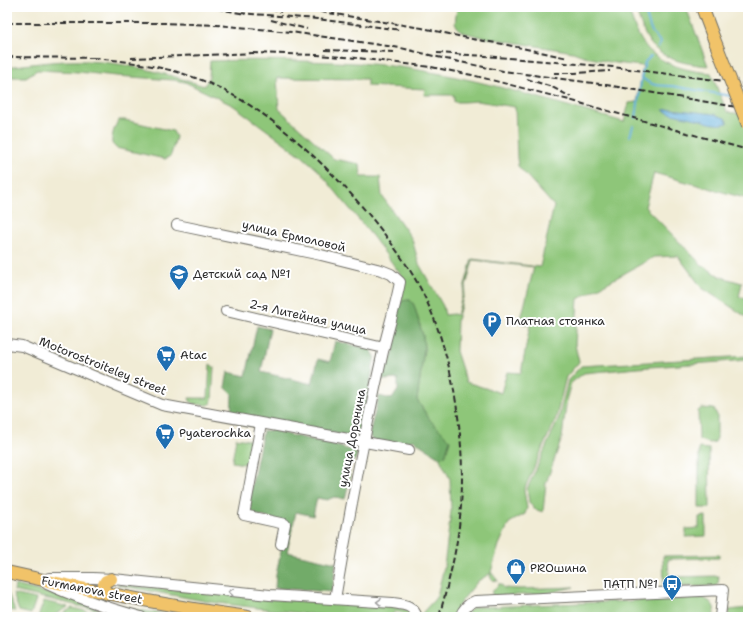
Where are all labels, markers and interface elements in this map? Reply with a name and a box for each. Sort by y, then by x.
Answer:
street label: улица Ермоловой [241,216,348,256]
school or university icon: Детский сад №1 [168,263,190,291]
place label: Детский сад №1 [193,266,291,282]
street label: 2-я Литейная улица [248,296,369,338]
parking icon: Платная стоянка [481,310,503,338]
place label: Платная стоянка [506,313,605,329]
street label: Motorostroiteley street [37,333,169,399]
supermarket icon: Atac [155,344,177,372]
place label: Atac [180,347,207,363]
street label: улица Доронина [335,387,369,488]
supermarket icon: Pyaterochka [154,422,176,450]
place label: Pyaterochka [179,425,251,441]
shop icon: PROшина [505,557,527,585]
place label: PROшина [530,560,587,576]
street label: Furmanova street [40,572,144,608]
bus stop icon: ПАТП №1 [661,573,683,601]
place label: ПАТП №1 [603,576,658,592]
one-way arrow [228,587,234,596]
one-way arrow [376,597,382,606]

